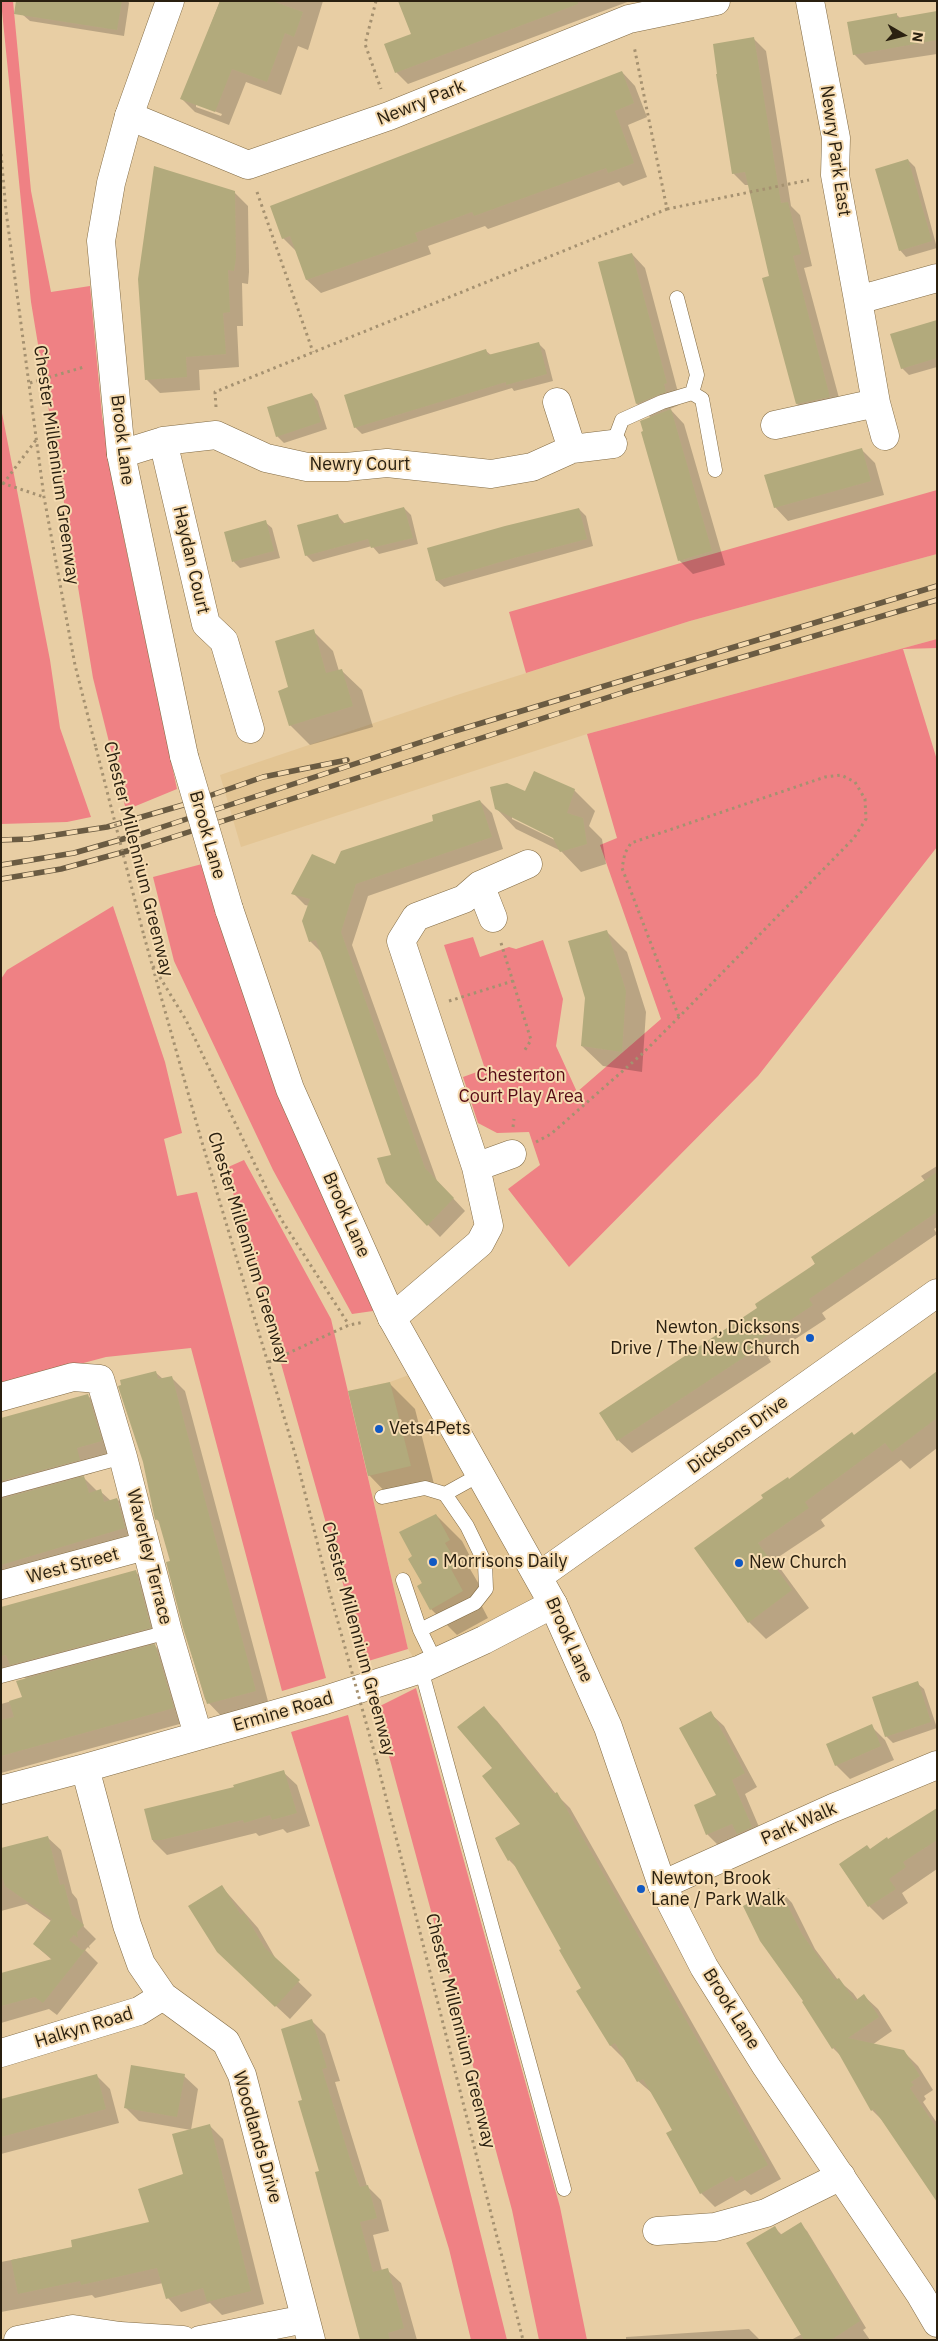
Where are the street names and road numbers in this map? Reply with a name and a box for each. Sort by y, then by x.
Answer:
street label: Newry Park [374,76,468,130]
street label: Newry Park East [815,84,855,218]
street label: Chester Millennium Greenway [28,344,84,586]
street label: Brook Lane [106,394,138,486]
street label: Newry Court [310,454,410,476]
street label: Haydan Court [168,504,214,616]
street label: Chester Millennium Greenway [98,739,178,979]
street label: Brook Lane [184,788,230,882]
street label: Chester Millennium Greenway [202,1129,294,1367]
street label: Brook Lane [318,1169,374,1261]
street label: Dicksons Drive [684,1391,792,1479]
street label: Waverley Terrace [122,1487,176,1627]
street label: Chester Millennium Greenway [316,1519,400,1759]
street label: West Street [25,1543,121,1589]
street label: Brook Lane [541,1594,597,1686]
street label: Ermine Road [230,1687,336,1737]
street label: Park Walk [758,1798,840,1850]
street label: Chester Millennium Greenway [420,1911,500,2151]
street label: Brook Lane [698,1965,764,2053]
street label: Halkyn Road [32,2003,136,2053]
street label: Woodlands Drive [228,2068,286,2206]

